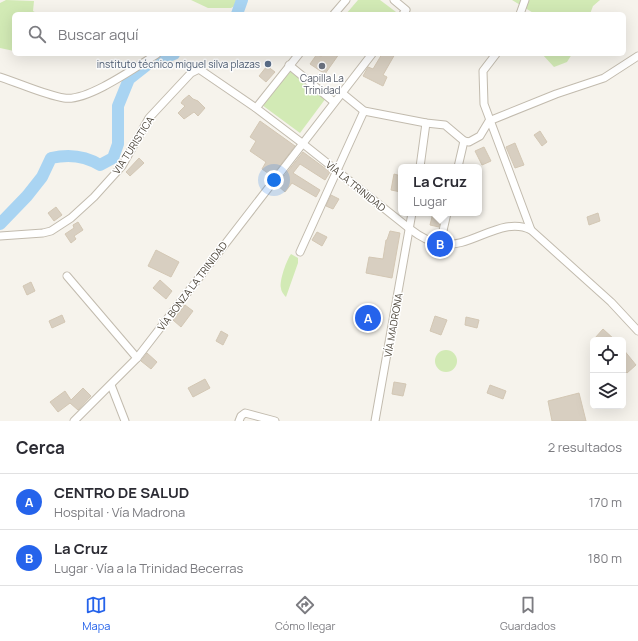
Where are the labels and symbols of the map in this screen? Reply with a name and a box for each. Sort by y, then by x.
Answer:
place label: instituto técnico miguel silva plazas [97,57,260,71]
marker: instituto técnico miguel silva plazas [263,59,273,69]
marker: Capilla La Trinidad [317,61,327,71]
place label: Capilla La Trinidad [300,71,344,97]
street label: VIA TURISTICA [109,113,157,177]
street label: VÍA LA TRINIDAD [323,157,389,215]
your location [264,170,284,190]
pin: B [427,229,453,259]
street label: VÍA BONZA LA TRINIDAD [154,238,230,333]
street label: VÍA MADRONA [380,291,406,358]
pin: A [355,303,381,333]

